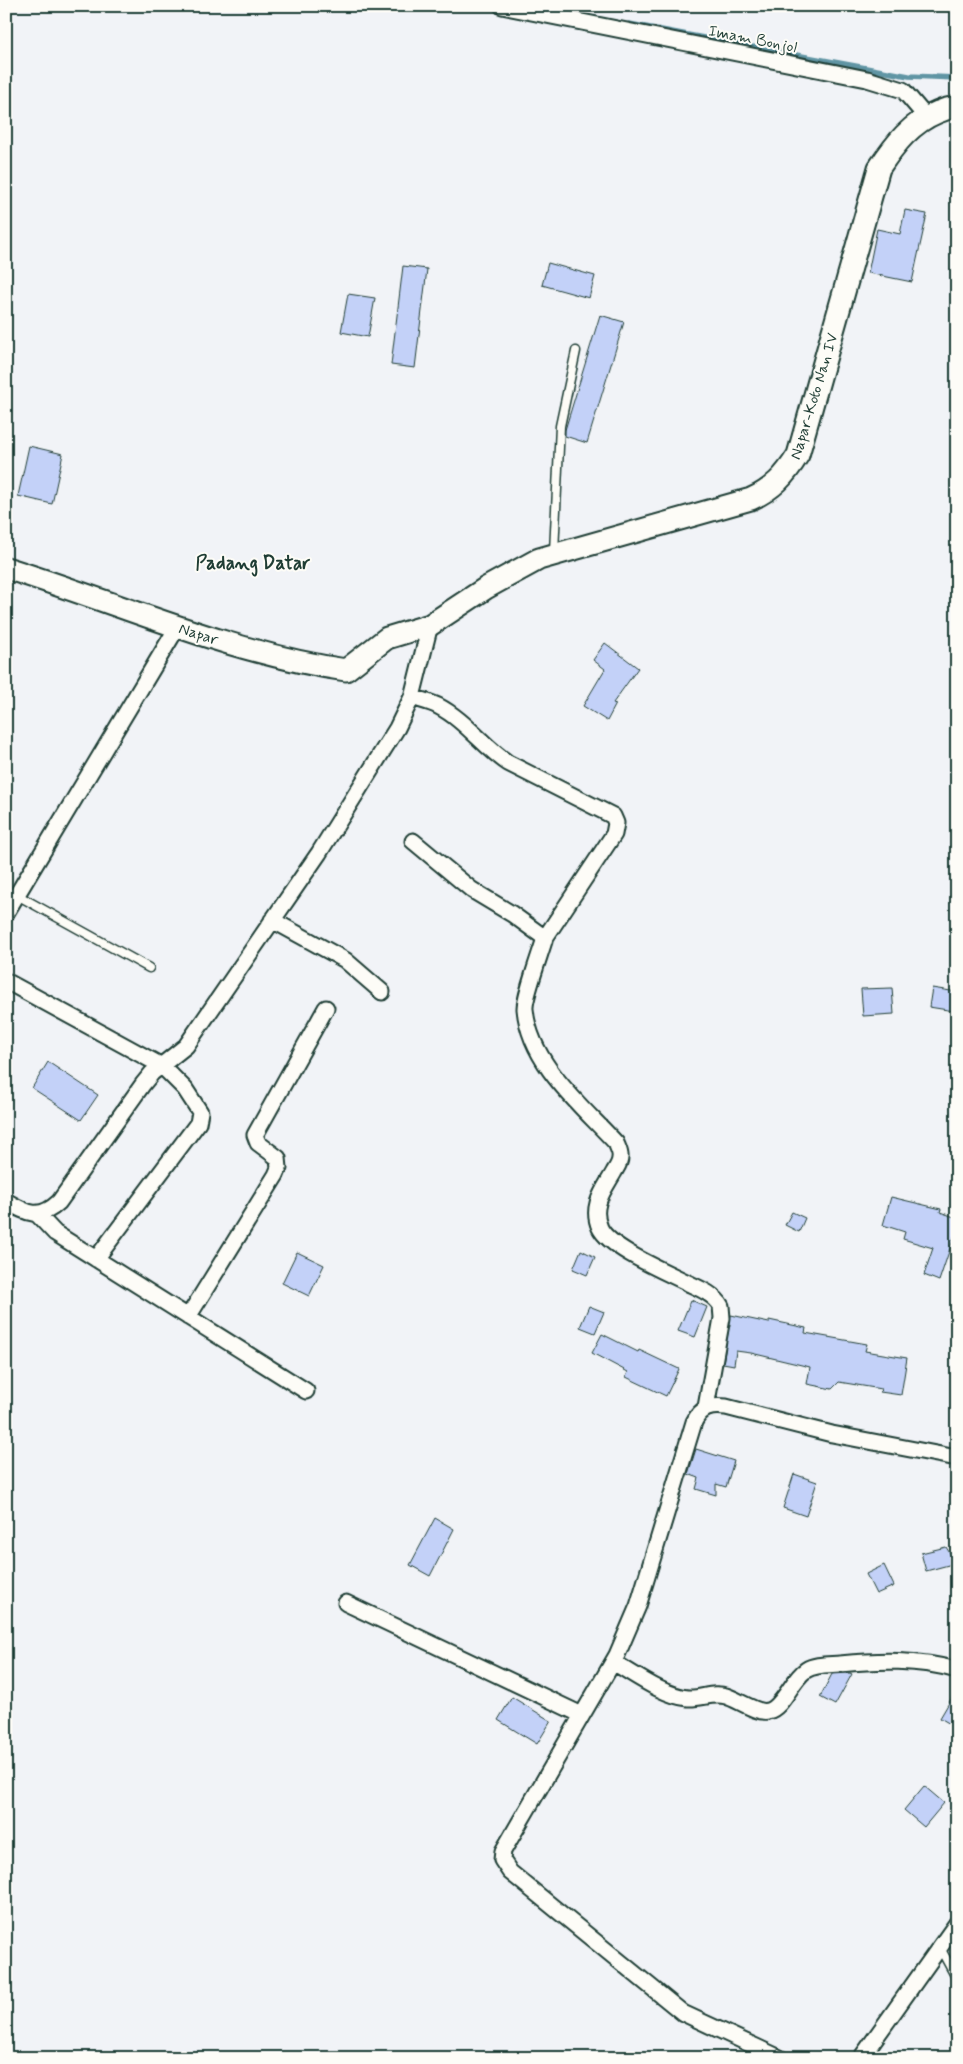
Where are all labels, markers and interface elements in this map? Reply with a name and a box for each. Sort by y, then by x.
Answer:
street label: Imam Bonjol [707,21,799,58]
street label: Napar-Koto Nan IV [785,331,844,462]
district label: Padang Datar [196,551,310,577]
street label: Napar [176,618,222,651]

